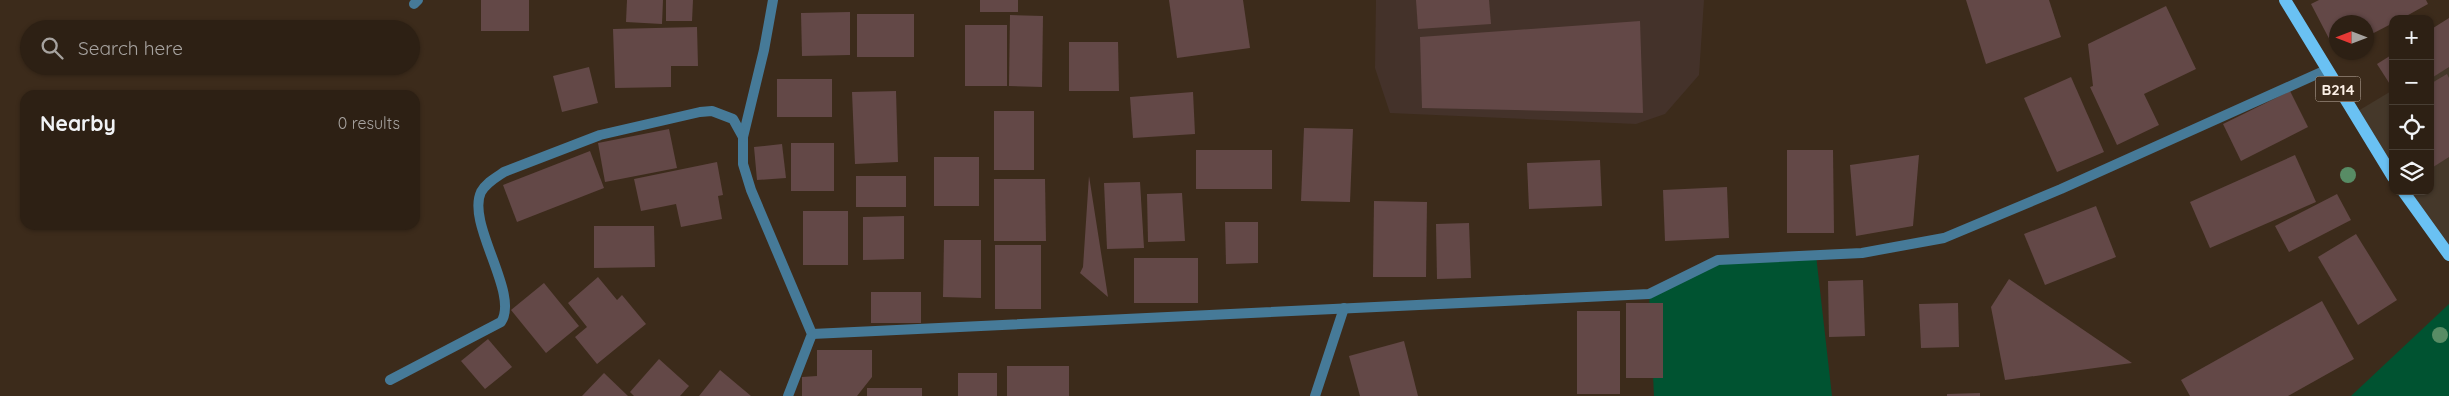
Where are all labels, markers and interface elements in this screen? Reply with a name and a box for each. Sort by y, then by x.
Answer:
north arrow [2329,15,2374,60]
map controls [2389,15,2434,195]
button: + [2389,15,2434,60]
search box [20,20,420,75]
icon: search [38,34,66,62]
text: Search here [78,36,183,60]
button: − [2389,60,2434,105]
road number: B214 [2316,76,2360,102]
button: locate [2389,105,2434,150]
text: Nearby [40,110,116,136]
text: 0 results [338,113,400,133]
button: layers [2389,150,2434,195]

